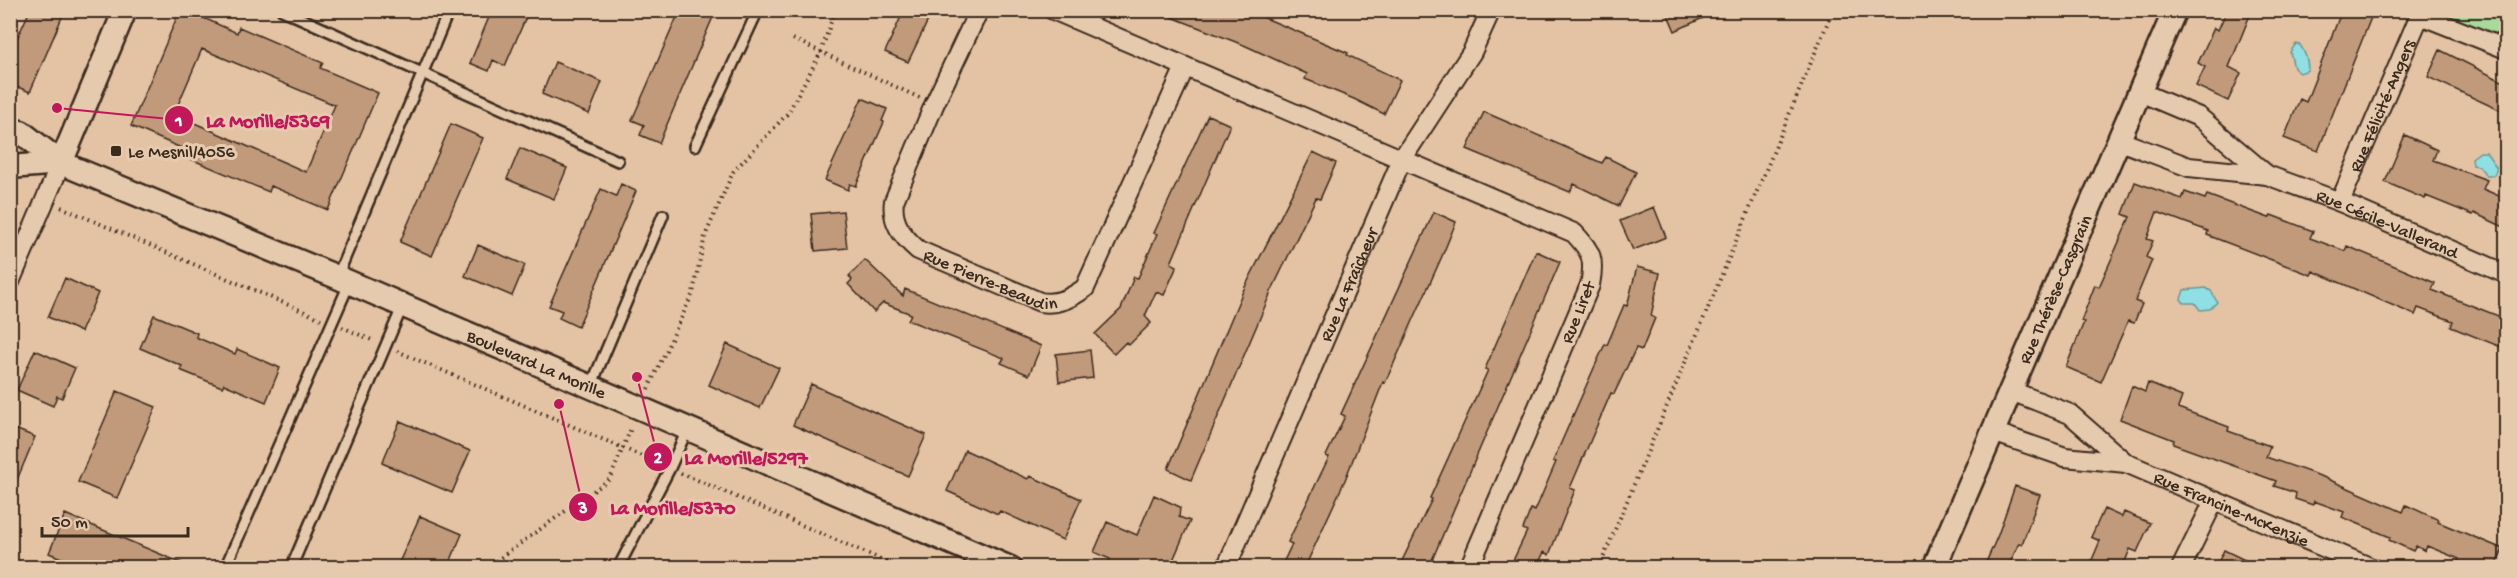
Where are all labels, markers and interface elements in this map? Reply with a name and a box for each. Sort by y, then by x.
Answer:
street label: Rue Félicité-Angers [2346,36,2422,176]
callout: La Morille/5369 [164,101,342,139]
text: 1 [174,112,183,133]
text: La Morille/5369 [206,112,330,135]
place label: Le Mesnil/4056 [128,143,235,164]
marker: Le Mesnil/4056 [109,144,123,158]
street label: Rue Cécile-Vallerand [2313,186,2462,265]
street label: Rue Thérèse-Casgrain [2015,212,2098,368]
street label: Rue La Fraîcheur [1317,224,1385,345]
street label: Rue Pierre-Beaudin [920,246,1059,316]
street label: Rue Liret [1557,277,1602,347]
street label: Boulevard La Morille [462,326,609,405]
callout: La Morille/5297 [643,438,820,476]
text: 2 [654,449,663,470]
text: La Morille/5297 [684,449,809,472]
street label: Rue Francine-McKenzie [2150,468,2312,553]
callout: La Morille/5370 [568,488,748,526]
text: 3 [577,499,588,520]
text: La Morille/5370 [610,499,736,522]
scale bar [42,500,188,538]
text: 50 m [51,513,88,534]

